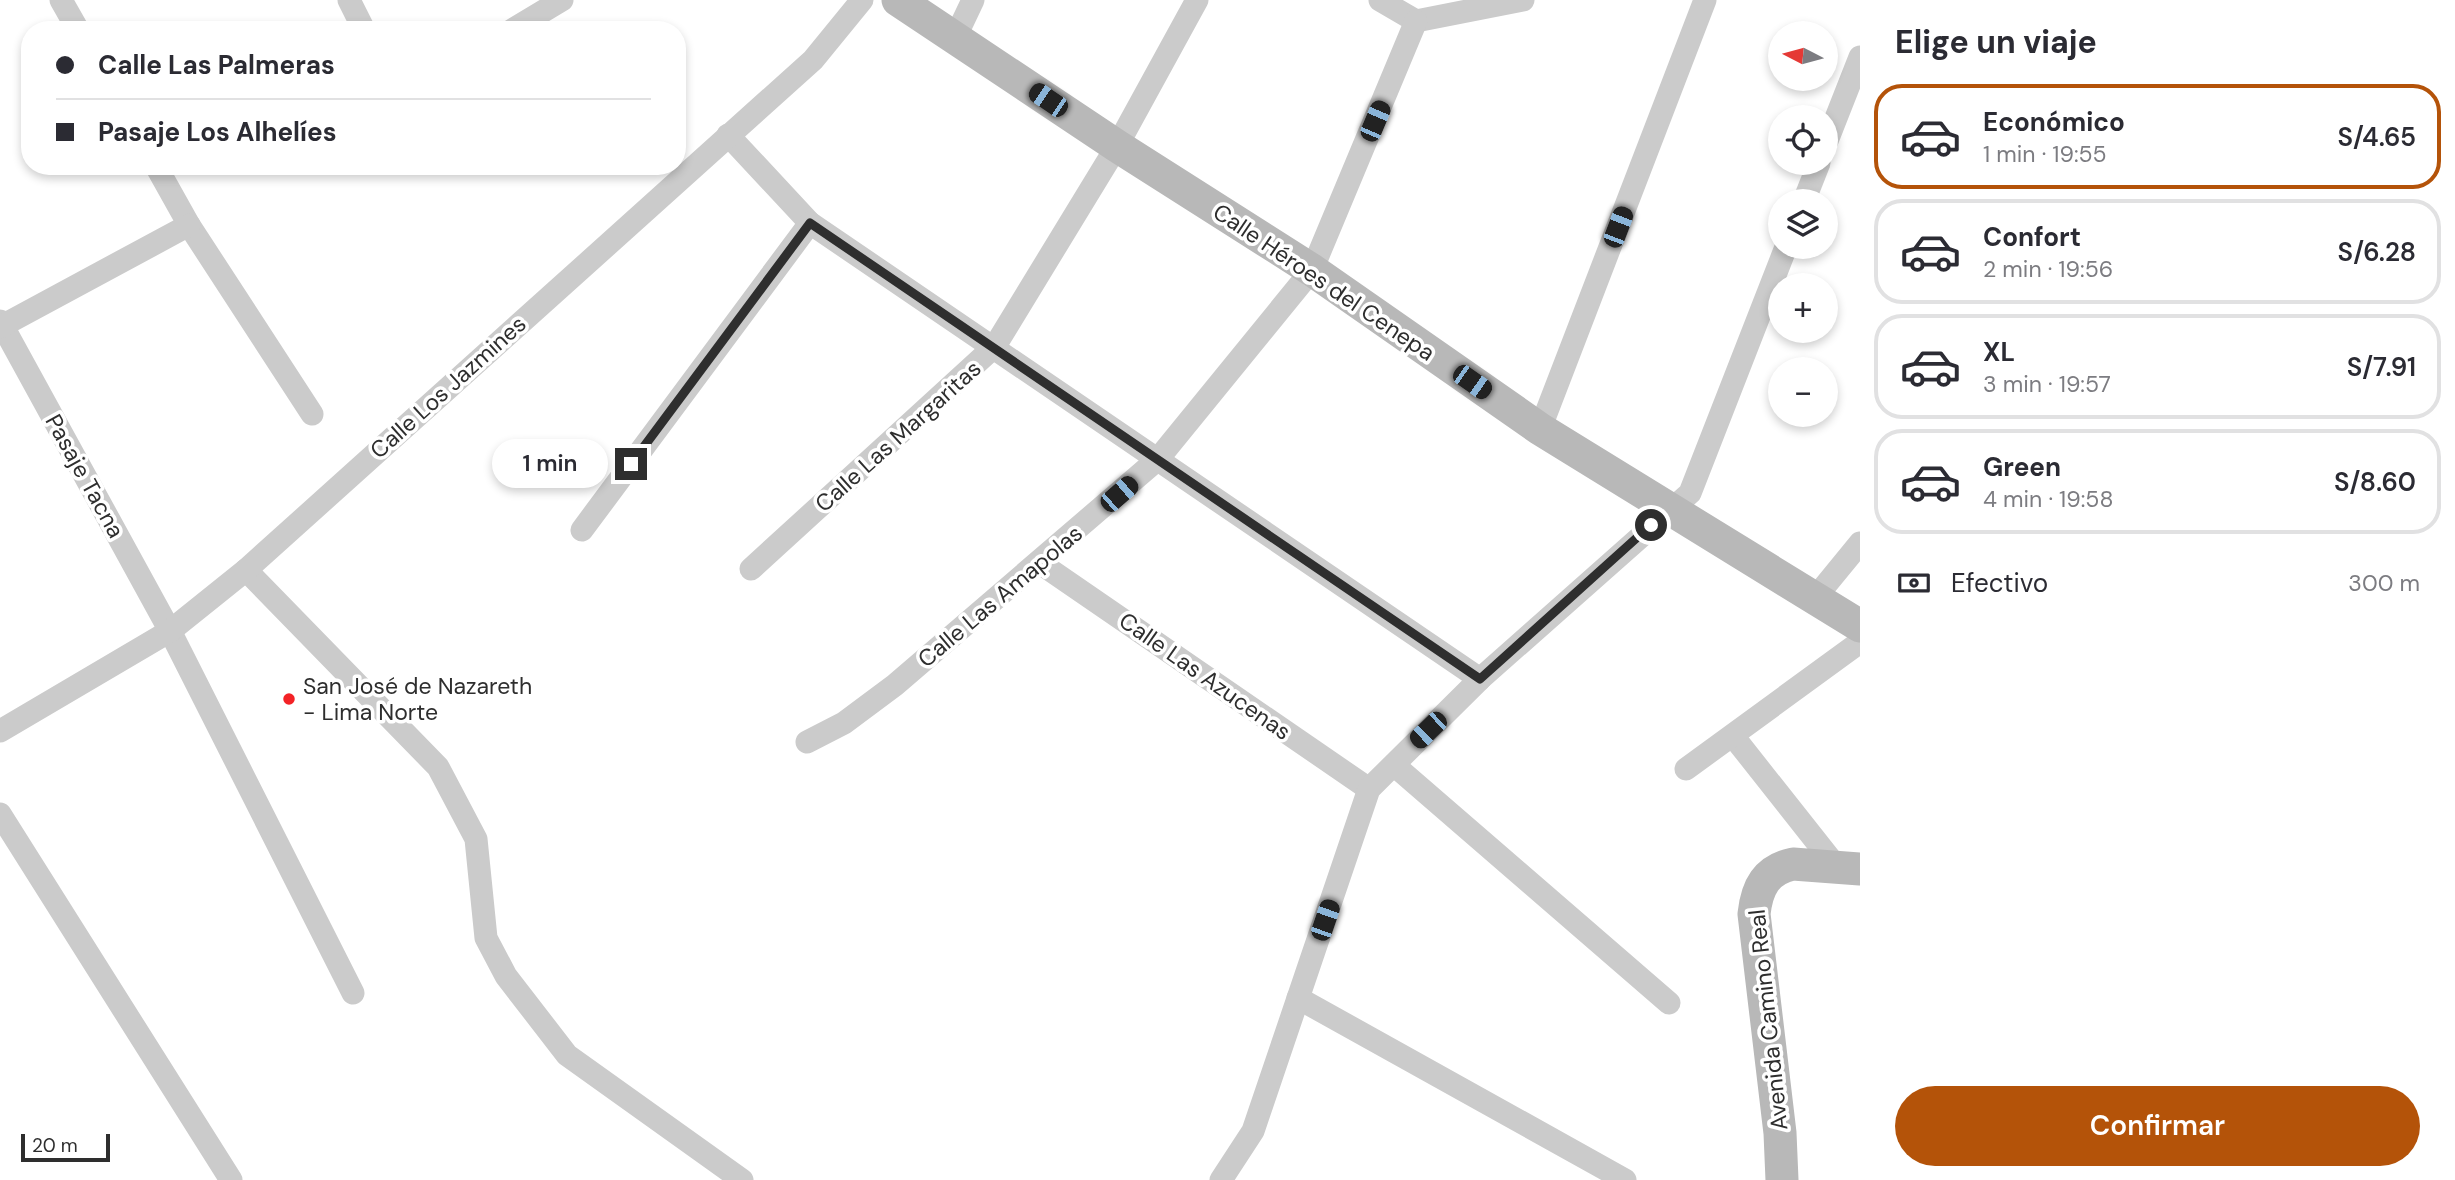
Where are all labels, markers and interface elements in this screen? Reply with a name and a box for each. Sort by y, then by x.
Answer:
north arrow [1768,21,1838,91]
map controls [1768,21,1838,427]
text: Elige un viaje [1895,21,2097,63]
text: Calle Las Palmeras [98,48,335,82]
car [1025,80,1072,120]
car [1358,98,1393,144]
button: locate [1768,105,1838,175]
icon: car [1899,105,1962,168]
text: Económico [1983,105,2125,139]
text: Pasaje Los Alhelíes [98,115,336,149]
text: S/4.65 [2337,120,2416,154]
text: 1 min · 19:55 [1983,139,2107,169]
button: layers [1768,189,1838,259]
street label: Calle Héroes del Cenepa [1207,197,1441,367]
car [1601,204,1636,250]
icon: car [1899,220,1962,283]
text: Confort [1983,220,2081,254]
text: S/6.28 [2338,235,2416,269]
text: 2 min · 19:56 [1983,254,2113,284]
button: + [1768,273,1838,343]
street label: Calle Los Jazmines [364,309,532,465]
icon: car [1899,335,1962,398]
text: XL [1983,335,2015,369]
text: S/7.91 [2347,350,2416,384]
street label: Calle Las Margaritas [809,353,987,519]
button: − [1768,357,1838,427]
car [1449,361,1496,403]
text: 3 min · 19:57 [1983,369,2111,399]
street label: Pasaje Tacna [39,409,131,543]
callout: 1 min [491,440,606,489]
text: 1 min [523,448,577,478]
route end [615,448,647,480]
icon: car [1899,450,1962,513]
text: Green [1983,450,2061,484]
text: S/8.60 [2334,465,2416,499]
car [1097,472,1142,516]
text: 4 min · 19:58 [1983,484,2113,514]
route start [1635,509,1667,541]
street label: Calle Las Amapolas [911,518,1089,674]
icon: cash [1895,564,1933,602]
text: Efectivo [1951,566,2048,600]
text: 300 m [2348,568,2420,598]
street label: Calle Las Azucenas [1113,605,1297,747]
place label: San José de Nazareth - Lima Norte [303,671,532,727]
marker: San José de Nazareth - Lima Norte [281,691,297,707]
car [1406,708,1451,752]
car [1309,897,1342,943]
street label: Avenida Camino Real [1741,908,1795,1132]
button: Confirmar [1895,1086,2420,1166]
scale bar [21,1131,110,1163]
text: 20 m [32,1133,78,1158]

